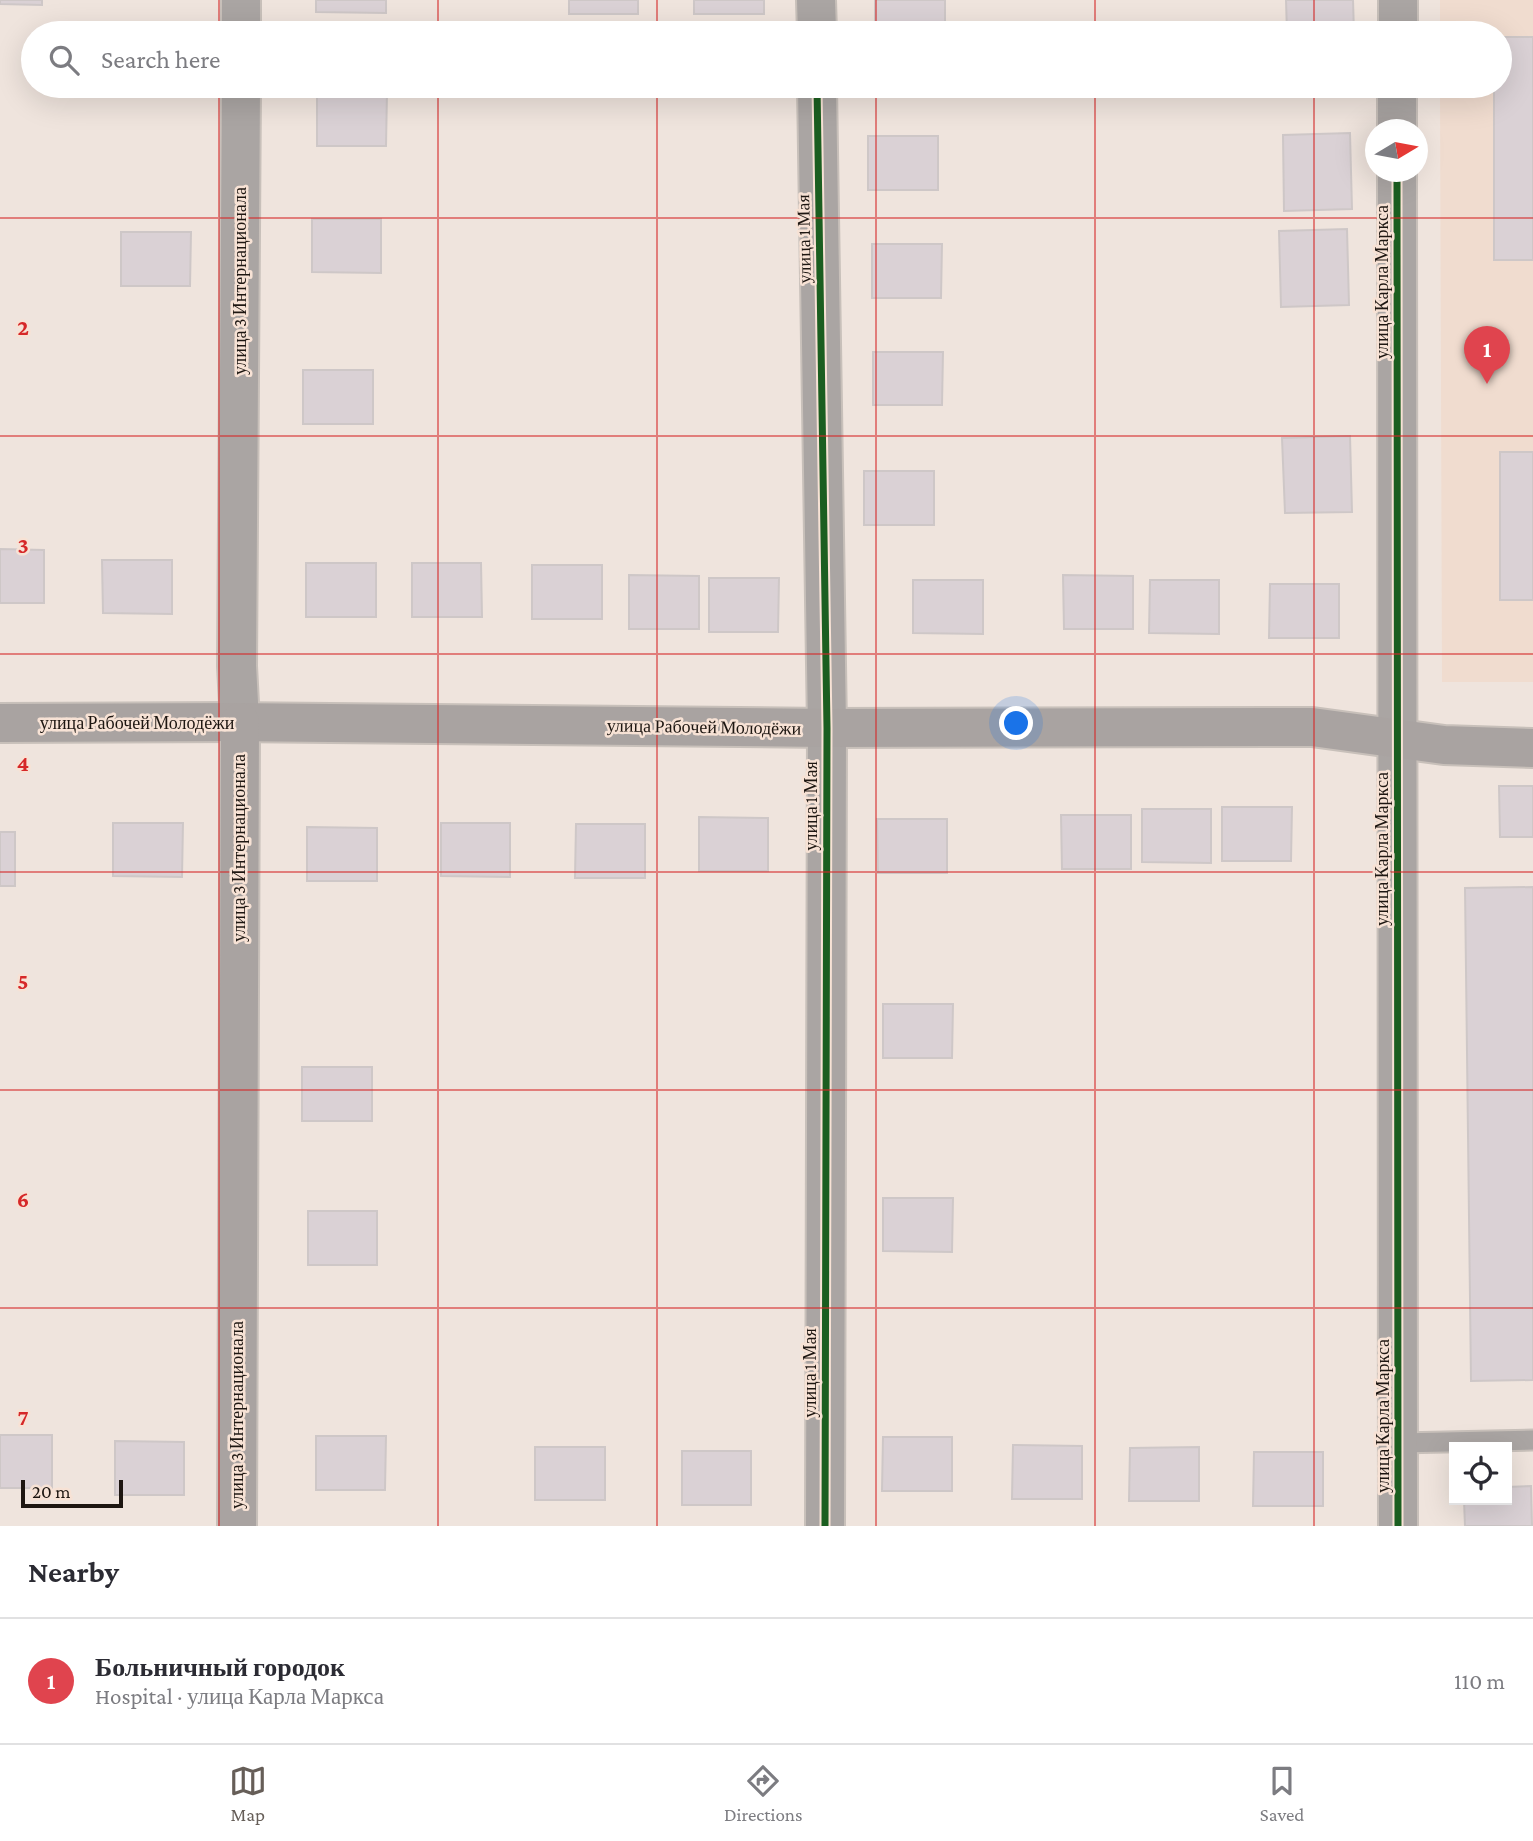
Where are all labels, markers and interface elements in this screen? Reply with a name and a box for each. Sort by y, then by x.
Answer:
search box [21,21,1512,98]
icon: search [45,41,83,79]
text: Search here [101,45,220,74]
north arrow [1365,119,1428,182]
street label: улица 3 Интернационала [230,187,250,375]
street label: улица 1 Мая [793,194,815,284]
street label: улица Карла Маркса [1372,205,1392,359]
text: 2 [17,314,29,340]
pin: 1 [1464,326,1510,384]
text: 3 [17,532,29,558]
your location [999,706,1033,740]
street label: улица Рабочей Молодёжи [40,713,235,733]
street label: улица Рабочей Молодёжи [607,715,802,739]
text: 4 [17,750,29,776]
street label: улица 3 Интернационала [229,754,249,942]
street label: улица 1 Мая [801,761,821,851]
street label: улица Карла Маркса [1372,772,1392,926]
text: 5 [17,968,29,994]
text: 6 [17,1186,29,1212]
street label: улица 3 Интернационала [227,1321,247,1509]
street label: улица 1 Мая [800,1328,820,1418]
street label: улица Карла Маркса [1373,1339,1393,1493]
text: 7 [17,1404,29,1430]
map controls [1449,1442,1512,1505]
button: locate [1449,1442,1512,1505]
scale bar [21,1477,122,1509]
text: 20 m [32,1481,71,1502]
text: Nearby [28,1555,119,1588]
text: Больничный городок [95,1653,345,1682]
text: 1 [47,1668,55,1694]
text: 110 m [1454,1668,1505,1694]
text: Hospital · улица Карла Маркса [95,1683,384,1709]
tab: Map [229,1762,267,1825]
tab: Directions [724,1762,803,1825]
tab: Saved [1260,1762,1304,1825]

